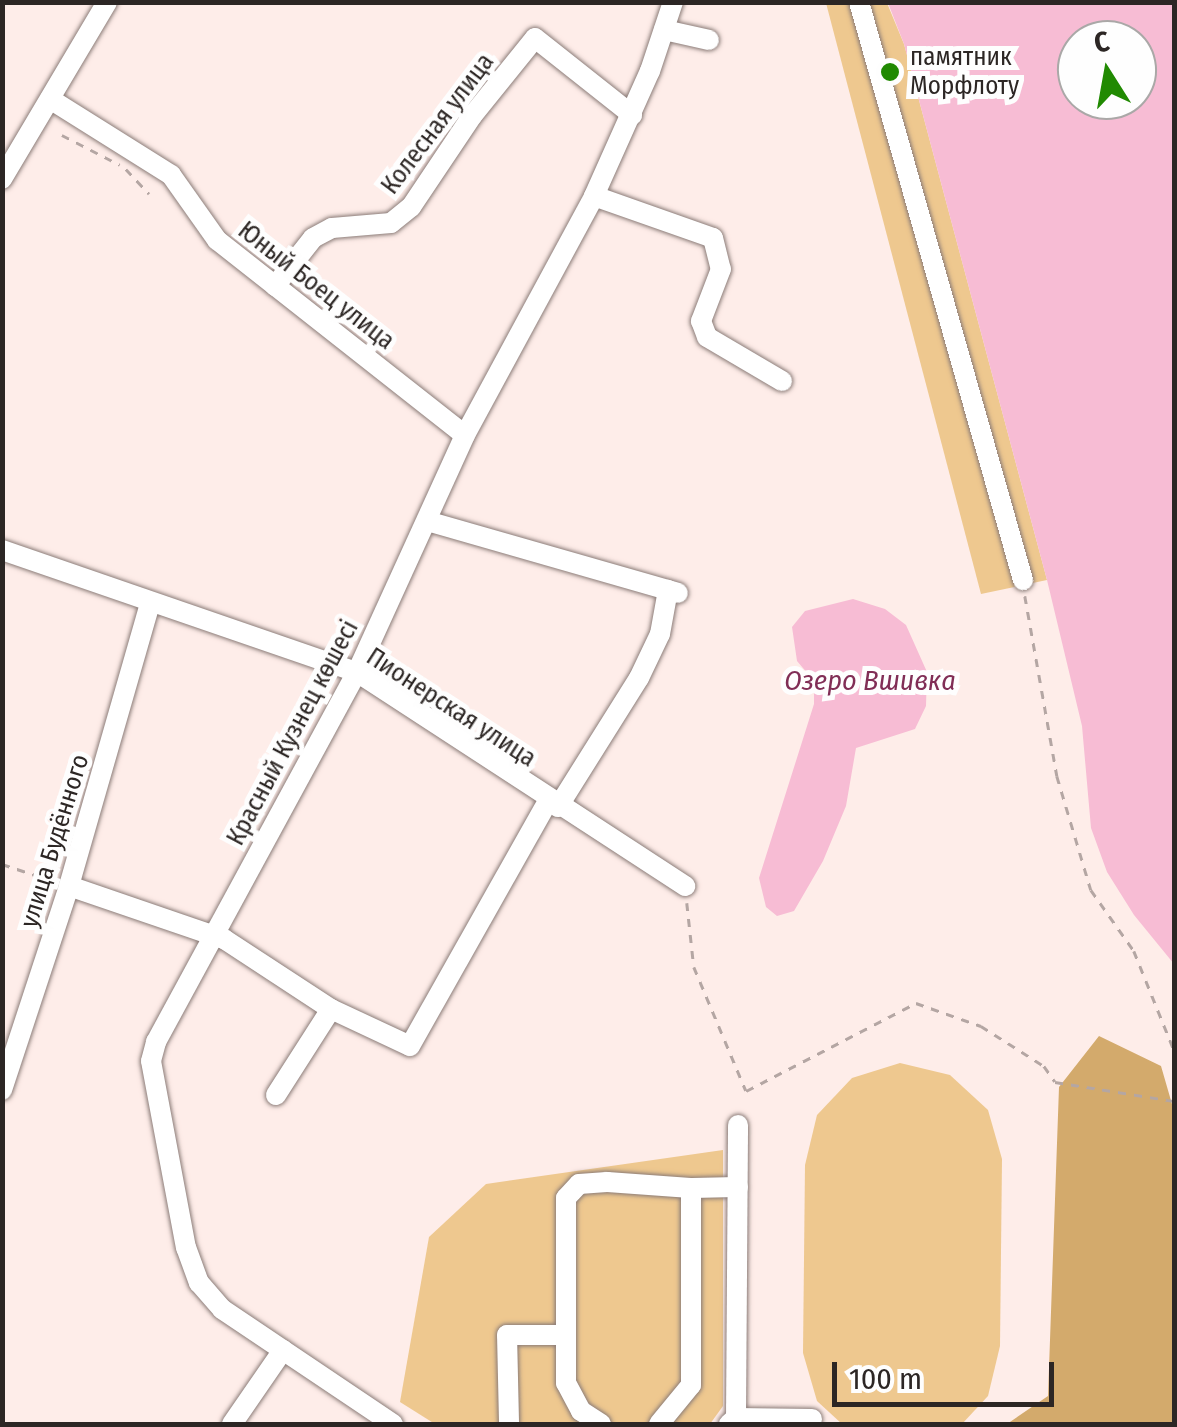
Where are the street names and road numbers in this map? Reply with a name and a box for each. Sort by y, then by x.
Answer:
street label: Колесная улица [375,48,501,200]
street label: Юный Боец улица [232,216,400,356]
street label: Красный Кузнец көшесі [221,615,365,851]
street label: Пионерская улица [361,642,541,774]
street label: улица Будённого [14,751,96,931]

